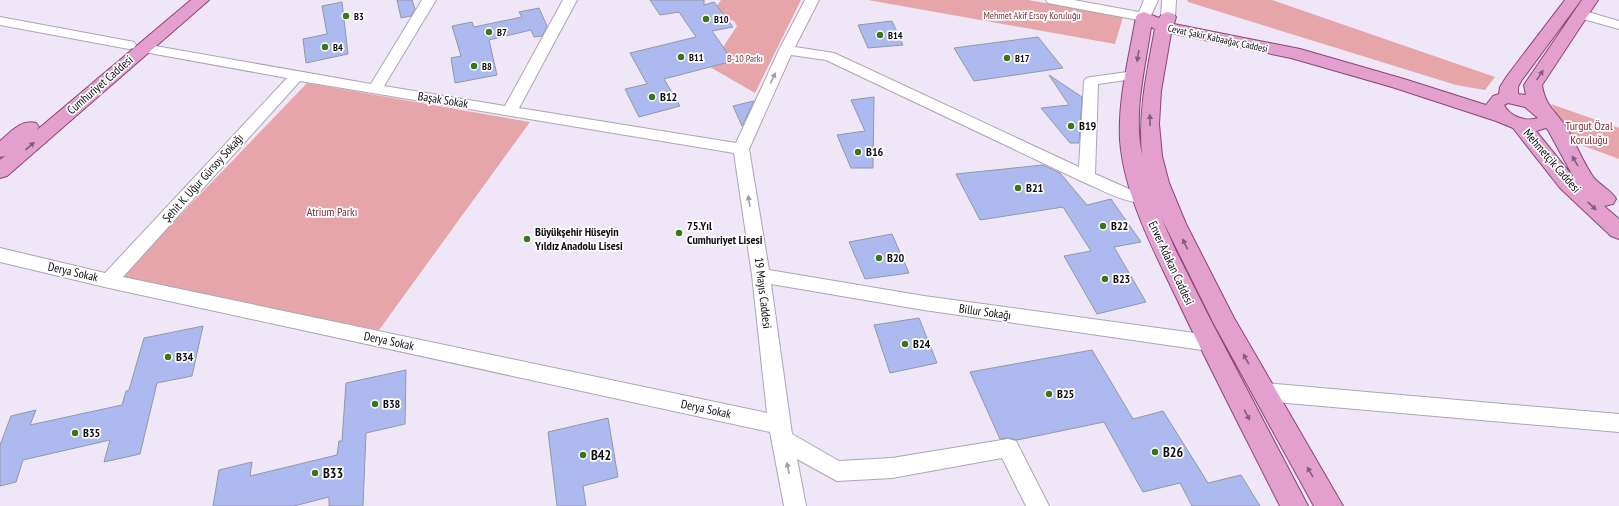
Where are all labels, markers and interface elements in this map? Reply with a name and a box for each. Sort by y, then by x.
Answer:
park label: Mehmet Akif Ersoy Koruluğu [983,9,1081,22]
place label: B3 [354,10,364,23]
marker: B3 [341,11,351,21]
place label: B10 [714,13,729,26]
marker: B10 [701,14,711,24]
street label: Cevat Şakir Kabaağaç Caddesi [1167,22,1269,55]
place label: B7 [497,26,507,39]
marker: B7 [484,27,494,37]
place label: B14 [888,29,903,42]
marker: B14 [875,30,885,40]
place label: B4 [333,41,343,54]
marker: B4 [320,42,330,52]
one-way arrow [1135,50,1141,62]
place label: B11 [689,51,704,64]
street label: Cumhuriyet Caddesi [64,52,136,117]
marker: B11 [676,52,686,62]
park label: B-10 Parkı [727,52,763,65]
place label: B17 [1015,52,1030,65]
marker: B17 [1002,53,1012,63]
place label: B8 [482,60,492,73]
marker: B8 [469,61,479,71]
one-way arrow [1536,70,1544,80]
one-way arrow [770,73,776,84]
street label: Başak Sokak [417,88,470,111]
place label: B12 [660,89,677,104]
marker: B12 [647,92,657,102]
one-way arrow [1147,114,1154,126]
place label: B19 [1079,118,1097,133]
park label: Turgut Özal Koruluğu [1565,118,1613,147]
marker: B19 [1066,121,1076,131]
street label: Mehmetçik Caddesi [1521,126,1584,196]
street label: Şehit K. Uğur Gürsoy Sokağı [159,130,246,225]
one-way arrow [25,142,34,151]
place label: B16 [866,144,884,159]
marker: B16 [853,147,863,157]
one-way arrow [1572,155,1579,167]
place label: B21 [1026,180,1044,195]
marker: B21 [1013,183,1023,193]
one-way arrow [746,194,752,207]
one-way arrow [1587,201,1597,210]
park label: Atrium Parkı [307,204,357,219]
place label: 75.Yıl Cumhuriyet Lisesi [687,218,763,247]
place label: B22 [1111,218,1128,233]
street label: Enver Adakan Caddesi [1146,219,1197,307]
marker: B22 [1098,221,1108,231]
place label: Büyükşehir Hüseyin Yıldız Anadolu Lisesi [534,224,623,253]
marker: 75.Yıl Cumhuriyet Lisesi [674,228,684,238]
marker: Büyükşehir Hüseyin Yıldız Anadolu Lisesi [522,234,532,244]
one-way arrow [1182,238,1188,250]
place label: B20 [887,250,905,265]
marker: B20 [874,253,884,263]
street label: 19 Mayıs Caddesi [752,256,775,329]
street label: Derya Sokak [47,258,100,285]
place label: B23 [1113,271,1131,286]
marker: B23 [1100,274,1110,284]
street label: Billur Sokağı [958,300,1012,323]
street label: Derya Sokak [363,328,416,353]
place label: B24 [913,336,931,351]
marker: B24 [900,339,910,349]
place label: B34 [176,349,194,364]
marker: B34 [163,352,173,362]
one-way arrow [1242,353,1249,365]
place label: B25 [1057,386,1074,401]
marker: B25 [1044,389,1054,399]
place label: B38 [383,396,401,411]
street label: Derya Sokak [680,396,733,421]
marker: B38 [370,399,380,409]
one-way arrow [1243,409,1250,421]
place label: B35 [83,425,100,440]
marker: B35 [70,428,80,438]
place label: B26 [1163,443,1184,461]
place label: B42 [591,446,611,464]
marker: B26 [1150,447,1160,457]
marker: B42 [578,450,588,460]
one-way arrow [784,462,790,474]
place label: B33 [323,464,343,482]
one-way arrow [1306,466,1313,478]
marker: B33 [310,468,320,478]

